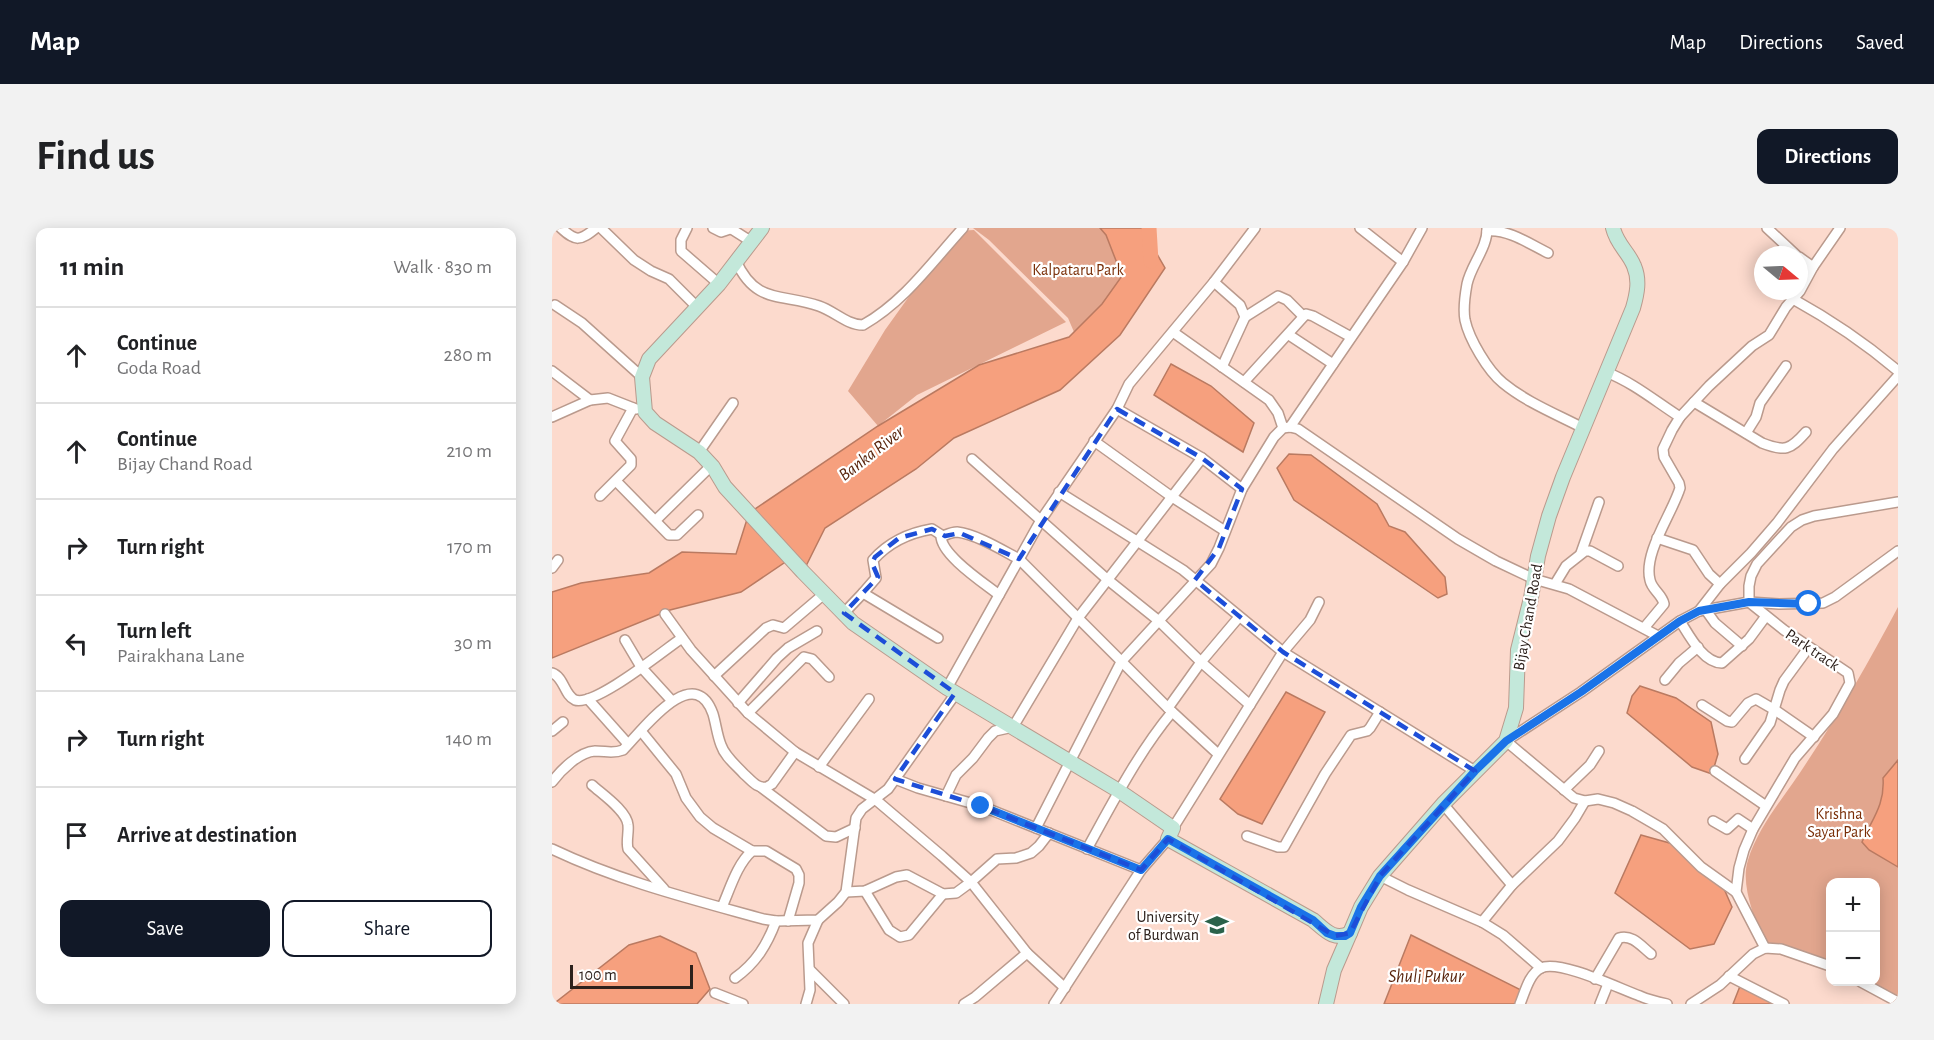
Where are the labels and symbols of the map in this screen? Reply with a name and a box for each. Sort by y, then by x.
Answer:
north arrow [1754,246,1808,300]
park label: Kalpataru Park [1032,262,1124,278]
water label: Banka River [836,422,908,485]
street label: Bijay Chand Road [1511,562,1546,672]
route start [1795,590,1821,616]
street label: Park track [1783,626,1843,674]
route end [967,792,993,818]
park label: Krishna Sayar Park [1807,806,1872,841]
place label: University of Burdwan [1128,909,1199,943]
school or university icon: University of Burdwan [1204,912,1230,938]
scale bar [570,962,693,990]
water label: Shuli Pukur [1388,968,1465,986]

